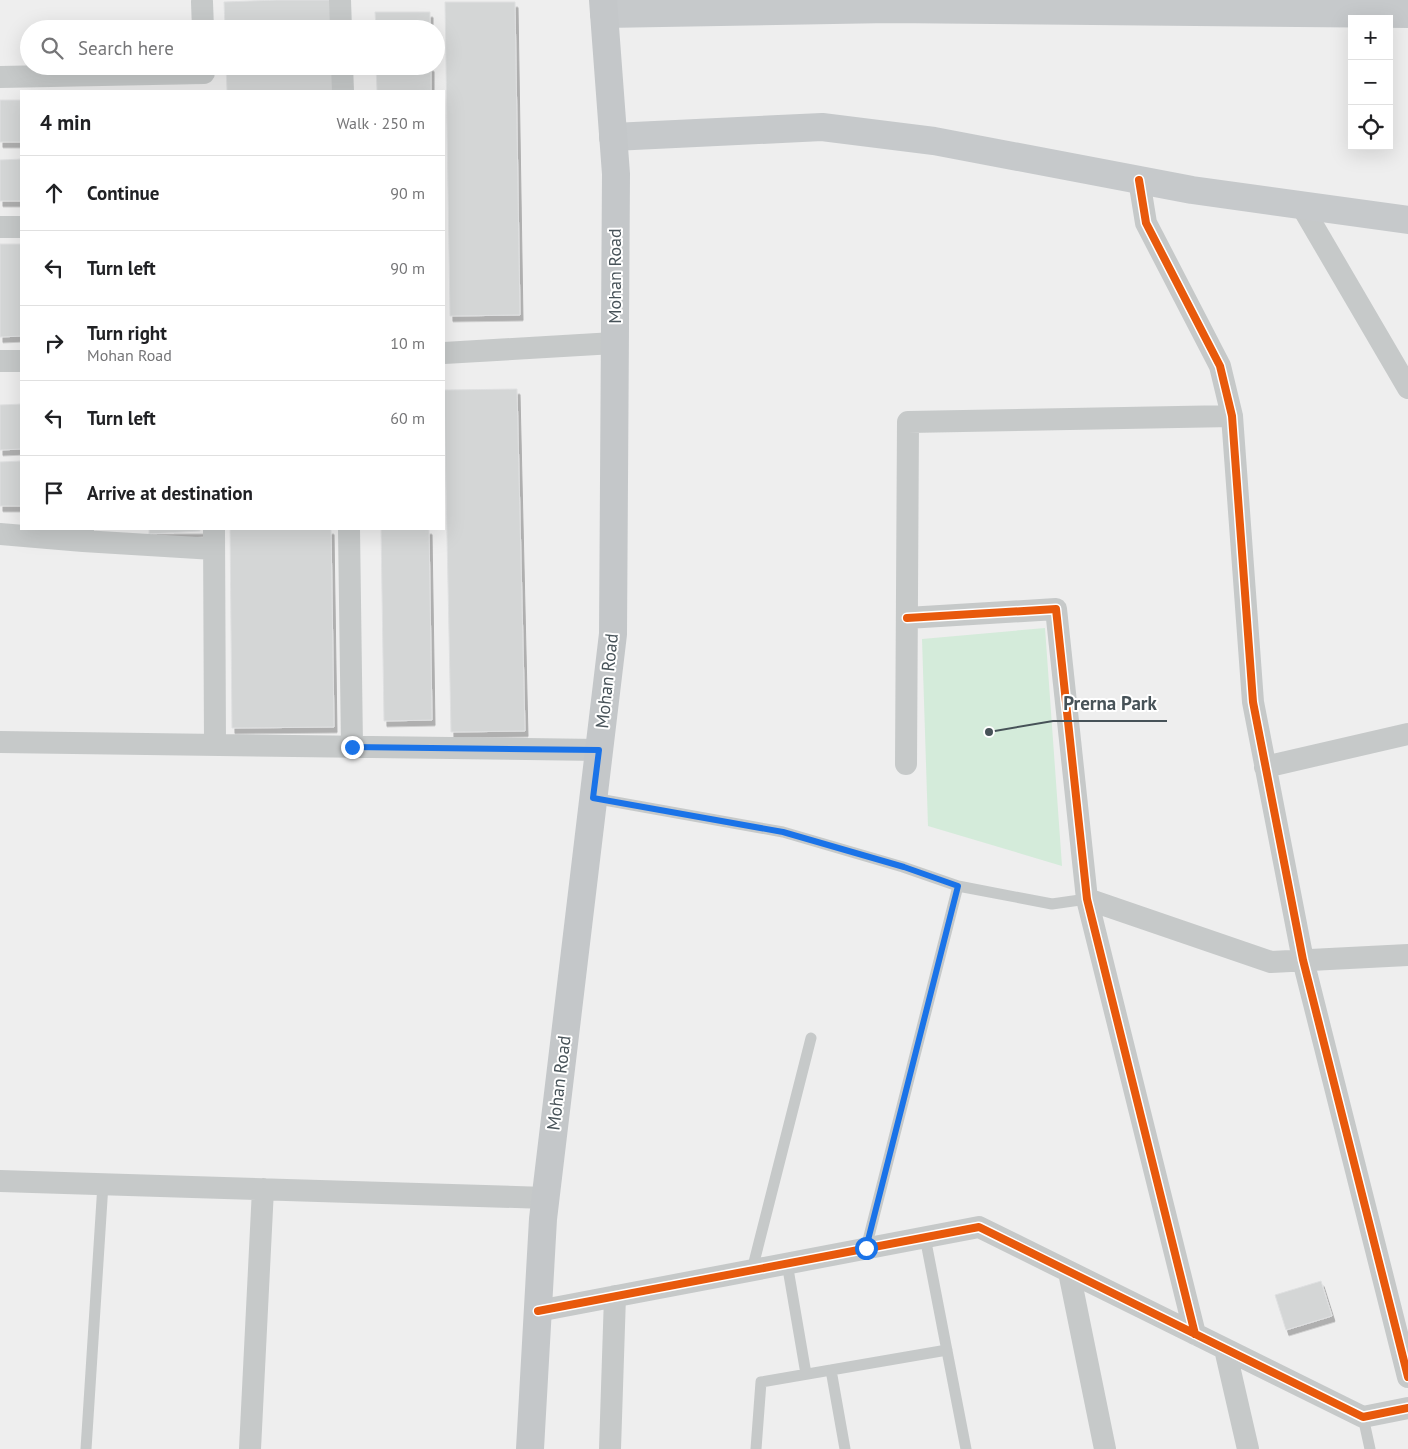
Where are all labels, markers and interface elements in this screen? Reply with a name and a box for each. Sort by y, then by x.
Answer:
map controls [1348,15,1393,150]
button: + [1348,15,1393,60]
search box [20,20,445,75]
icon: search [38,34,66,62]
text: Search here [78,36,174,60]
button: − [1348,60,1393,105]
button: locate [1348,105,1393,150]
text: 4 min [40,109,91,136]
text: Walk · 250 m [336,113,425,133]
icon: ahead [40,179,68,207]
text: Continue [87,181,159,205]
text: 90 m [390,183,425,203]
street label: Mohan Road [603,228,626,324]
icon: left [40,254,68,282]
text: Turn left [87,256,156,280]
text: 90 m [390,258,425,278]
text: Turn right [87,321,167,345]
icon: right [40,329,68,357]
text: 10 m [390,333,425,353]
text: Mohan Road [87,345,172,365]
icon: left [40,404,68,432]
text: Turn left [87,406,156,430]
text: 60 m [390,408,425,428]
icon: arrive [40,479,68,507]
text: Arrive at destination [87,481,253,505]
street label: Mohan Road [590,632,623,730]
callout: Prerna Park [1053,687,1167,721]
text: Prerna Park [1063,691,1157,715]
route end [341,736,364,759]
street label: Mohan Road [541,1034,576,1132]
route start [855,1237,878,1260]

